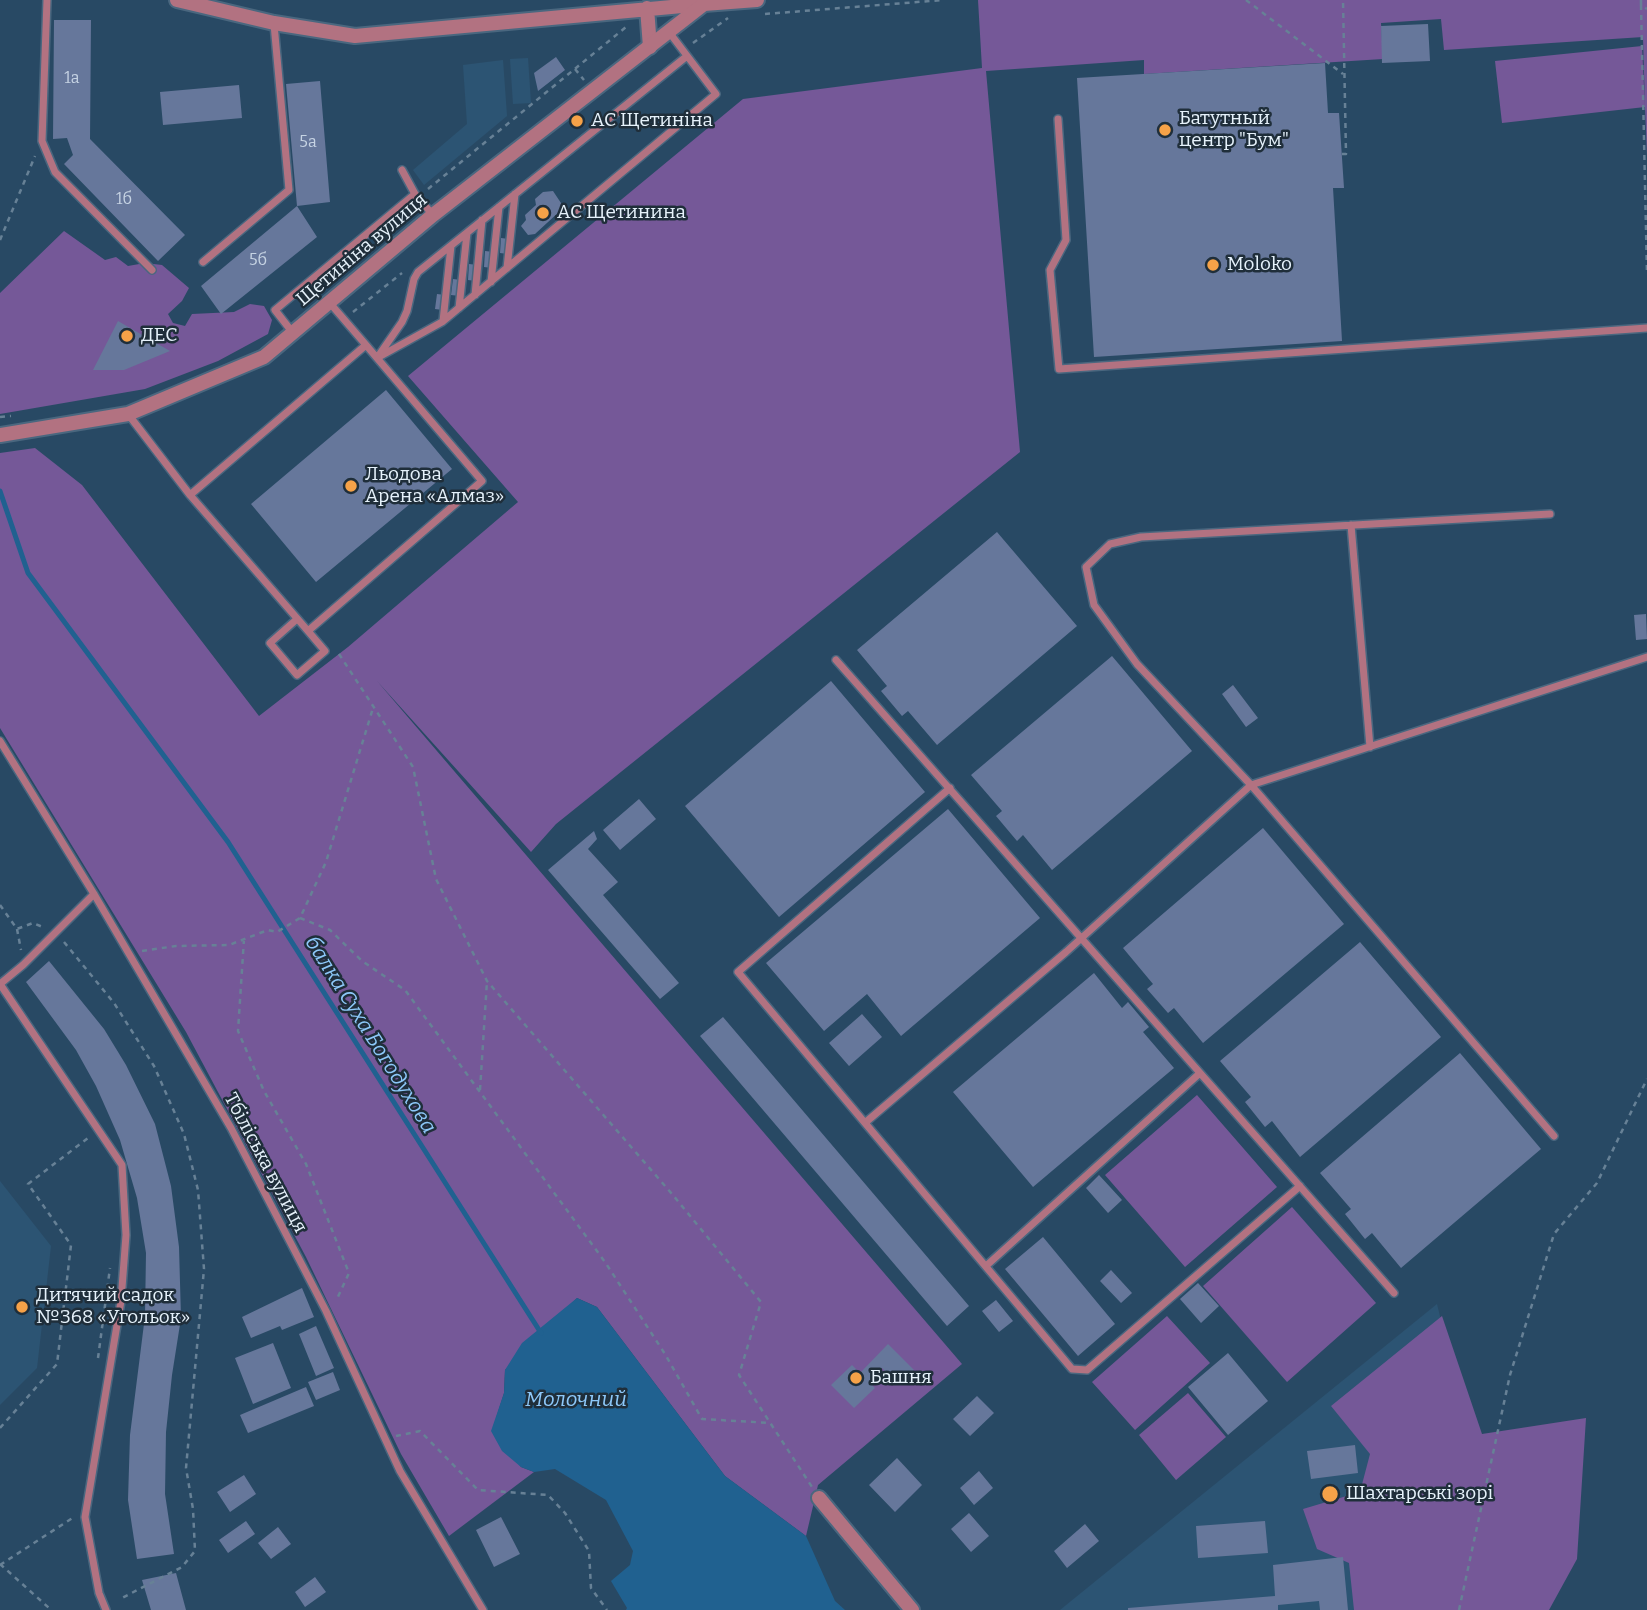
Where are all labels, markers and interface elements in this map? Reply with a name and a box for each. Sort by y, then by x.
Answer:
house number: 1а [64,69,80,89]
place label: Батутный центр "Бум" [1179,108,1289,152]
place label: АС Щетиніна [591,110,713,132]
marker: АС Щетиніна [569,113,585,129]
marker: Батутный центр "Бум" [1157,122,1173,138]
house number: 5а [299,133,317,153]
street label: Щетиніна вулиця [292,189,432,311]
house number: 1б [116,190,132,210]
place label: АС Щетинина [557,202,686,224]
marker: АС Щетинина [535,205,551,221]
house number: 5б [249,251,267,271]
place label: Moloko [1227,254,1292,276]
marker: Moloko [1205,257,1221,273]
place label: ДЕС [141,325,177,347]
marker: ДЕС [119,328,135,344]
place label: Льодова Арена «Алмаз» [365,464,504,508]
marker: Льодова Арена «Алмаз» [343,478,359,494]
water label: балка Суха Богодухова [299,932,441,1138]
street label: Тбіліська вулиця [218,1089,312,1237]
place label: Дитячий садок №368 «Угольок» [36,1285,190,1329]
marker: Дитячий садок №368 «Угольок» [14,1299,30,1315]
place label: Башня [870,1367,932,1389]
marker: Башня [848,1370,864,1386]
water label: Молочний [525,1387,627,1413]
place label: Шахтарські зорі [1346,1483,1493,1505]
marker: Шахтарські зорі [1320,1484,1340,1504]

